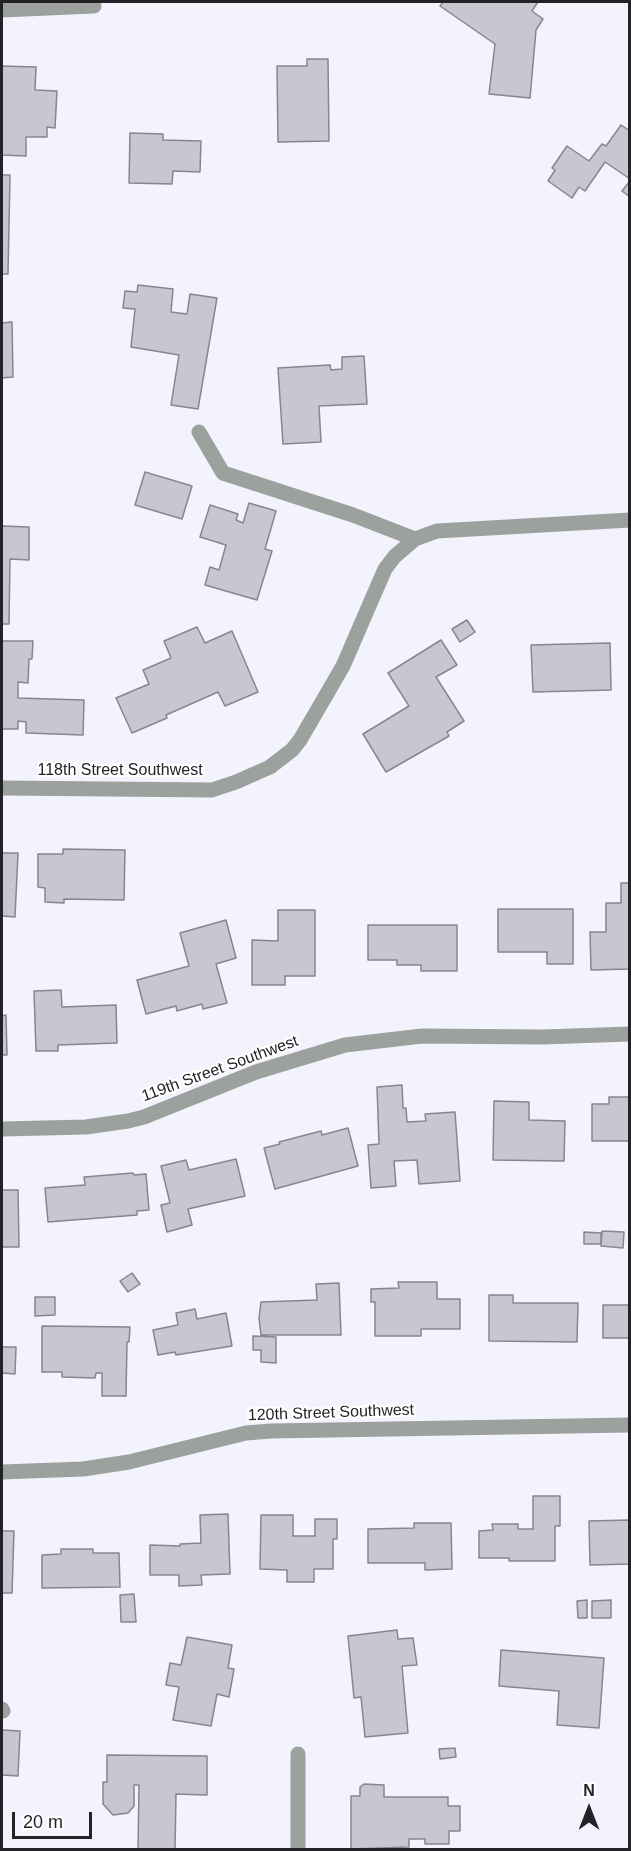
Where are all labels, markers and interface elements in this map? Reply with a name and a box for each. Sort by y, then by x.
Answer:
street label: 118th Street Southwest [37,761,203,781]
street label: 119th Street Southwest [139,1032,301,1106]
street label: 120th Street Southwest [248,1401,414,1425]
north arrow [559,1779,619,1839]
text: N [583,1782,595,1799]
scale bar [15,1800,94,1838]
text: 20 m [23,1812,63,1832]

